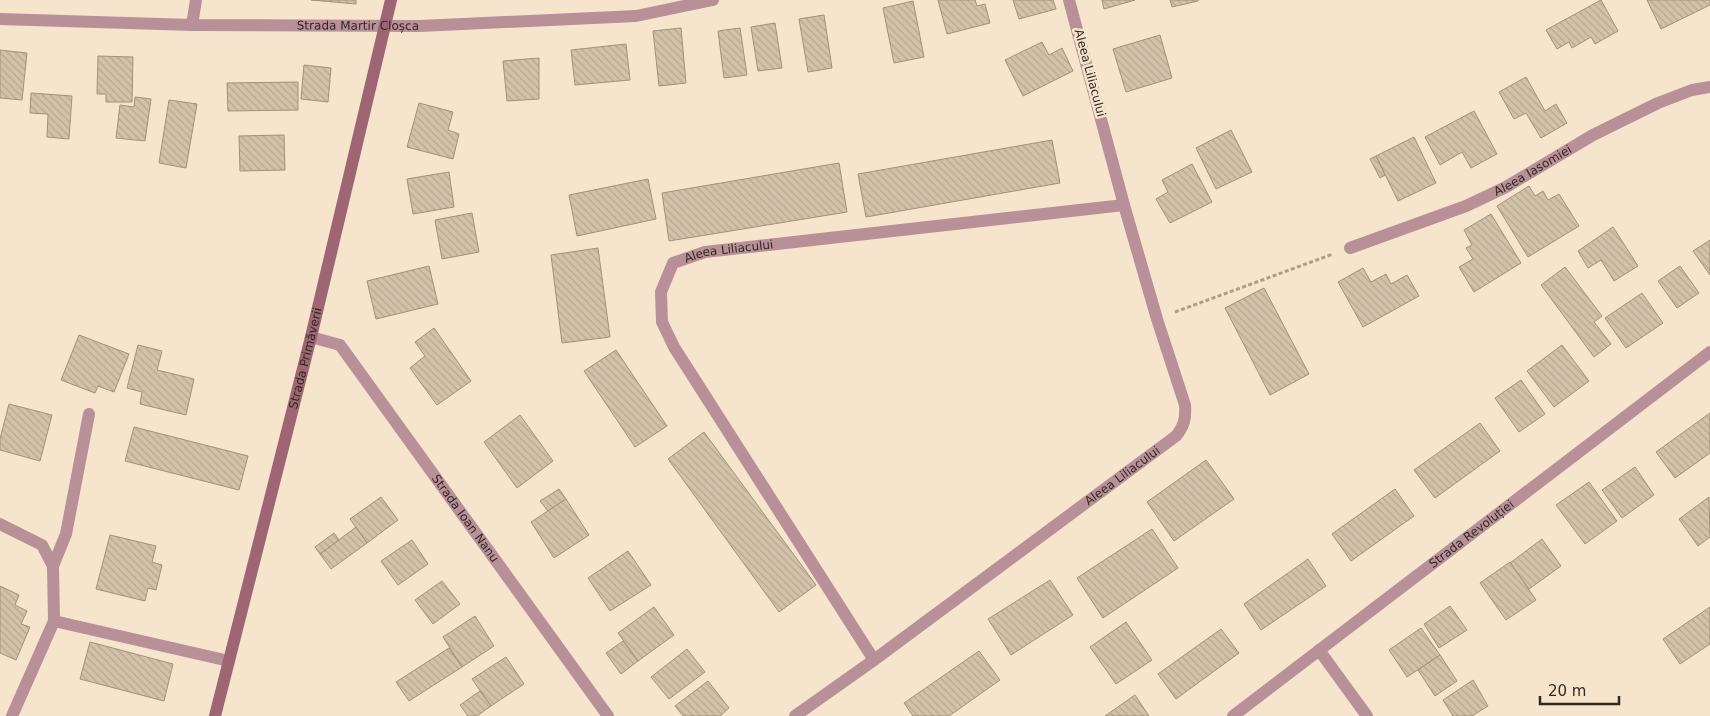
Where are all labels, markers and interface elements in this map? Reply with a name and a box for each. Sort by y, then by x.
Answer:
street label: Strada Martir Cloșca [297,18,419,33]
street label: Aleea Liliacului [1072,28,1108,118]
street label: Aleea Iasomiei [1492,142,1574,199]
street label: Aleea Liliacului [682,237,774,266]
street label: Strada Primăverii [286,306,325,410]
street label: Aleea Liliacului [1082,443,1163,508]
street label: Strada Ioan Nanu [429,472,502,565]
street label: Strada Revoluției [1426,497,1517,571]
scale bar [1540,674,1619,706]
text: 20 m [1548,682,1586,700]

